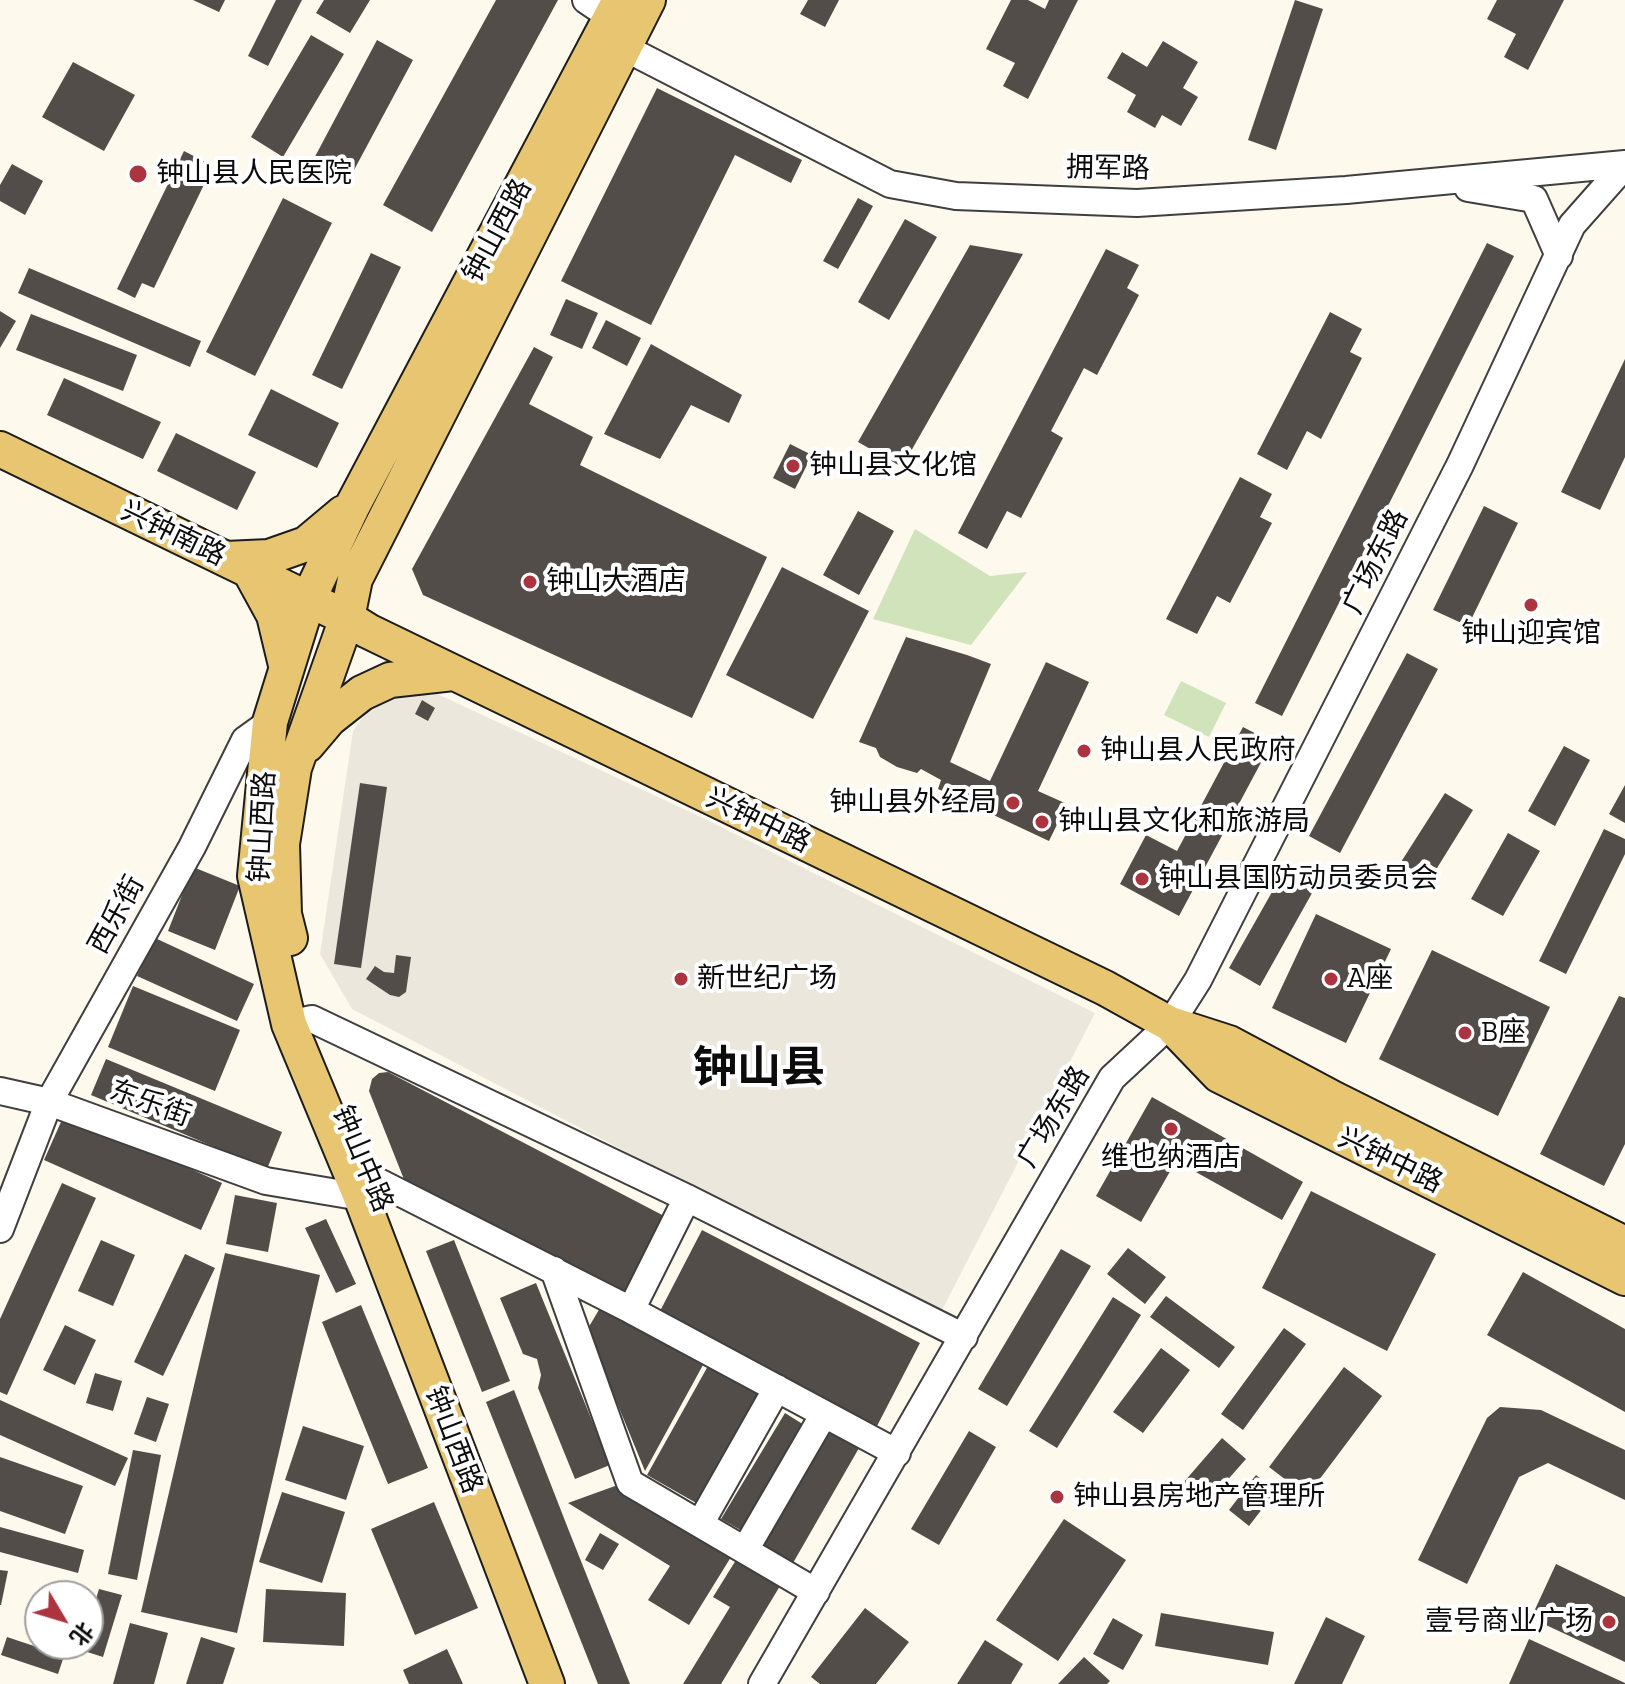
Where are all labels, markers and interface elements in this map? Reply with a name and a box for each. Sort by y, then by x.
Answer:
street label: 拥军路 [1066,151,1150,187]
place label: 钟山县人民医院 [156,157,352,191]
marker: 钟山县人民医院 [127,163,149,185]
street label: 钟山西路 [457,174,539,288]
place label: 钟山县文化馆 [809,449,977,483]
marker: 钟山县文化馆 [784,457,802,475]
street label: 兴钟南路 [115,494,231,574]
street label: 广场东路 [1336,504,1416,620]
place label: 钟山大酒店 [546,565,686,599]
marker: 钟山大酒店 [521,573,539,591]
marker: 钟山迎宾馆 [1522,596,1540,614]
place label: 钟山迎宾馆 [1461,617,1601,651]
place label: 钟山县人民政府 [1100,734,1296,768]
marker: 钟山县人民政府 [1075,742,1093,760]
street label: 钟山西路 [243,770,283,884]
street label: 兴钟中路 [700,781,816,861]
place label: 钟山县外经局 [829,786,997,820]
marker: 钟山县外经局 [1004,794,1022,812]
place label: 钟山县文化和旅游局 [1058,805,1310,839]
marker: 钟山县文化和旅游局 [1033,813,1051,831]
place label: 钟山县国防动员委员会 [1158,862,1438,896]
street label: 西乐街 [82,870,152,960]
marker: 钟山县国防动员委员会 [1133,870,1151,888]
place label: 新世纪广场 [697,962,837,996]
place label: A座 [1347,962,1393,996]
marker: 新世纪广场 [672,970,690,988]
marker: A座 [1322,970,1340,988]
place label: B座 [1481,1016,1526,1050]
marker: B座 [1456,1024,1474,1042]
district label: 钟山县 [693,1043,825,1095]
street label: 广场东路 [1011,1060,1097,1174]
street label: 东乐街 [105,1074,195,1134]
street label: 钟山中路 [325,1101,399,1217]
marker: 维也纳酒店 [1162,1120,1180,1138]
street label: 兴钟中路 [1332,1121,1448,1201]
place label: 维也纳酒店 [1101,1141,1241,1175]
street label: 钟山西路 [417,1382,489,1498]
place label: 钟山县房地产管理所 [1073,1480,1325,1514]
marker: 钟山县房地产管理所 [1048,1488,1066,1506]
north arrow [24,1580,104,1660]
place label: 壹号商业广场 [1425,1605,1593,1639]
marker: 壹号商业广场 [1600,1613,1618,1631]
text: 北 [64,1617,99,1651]

